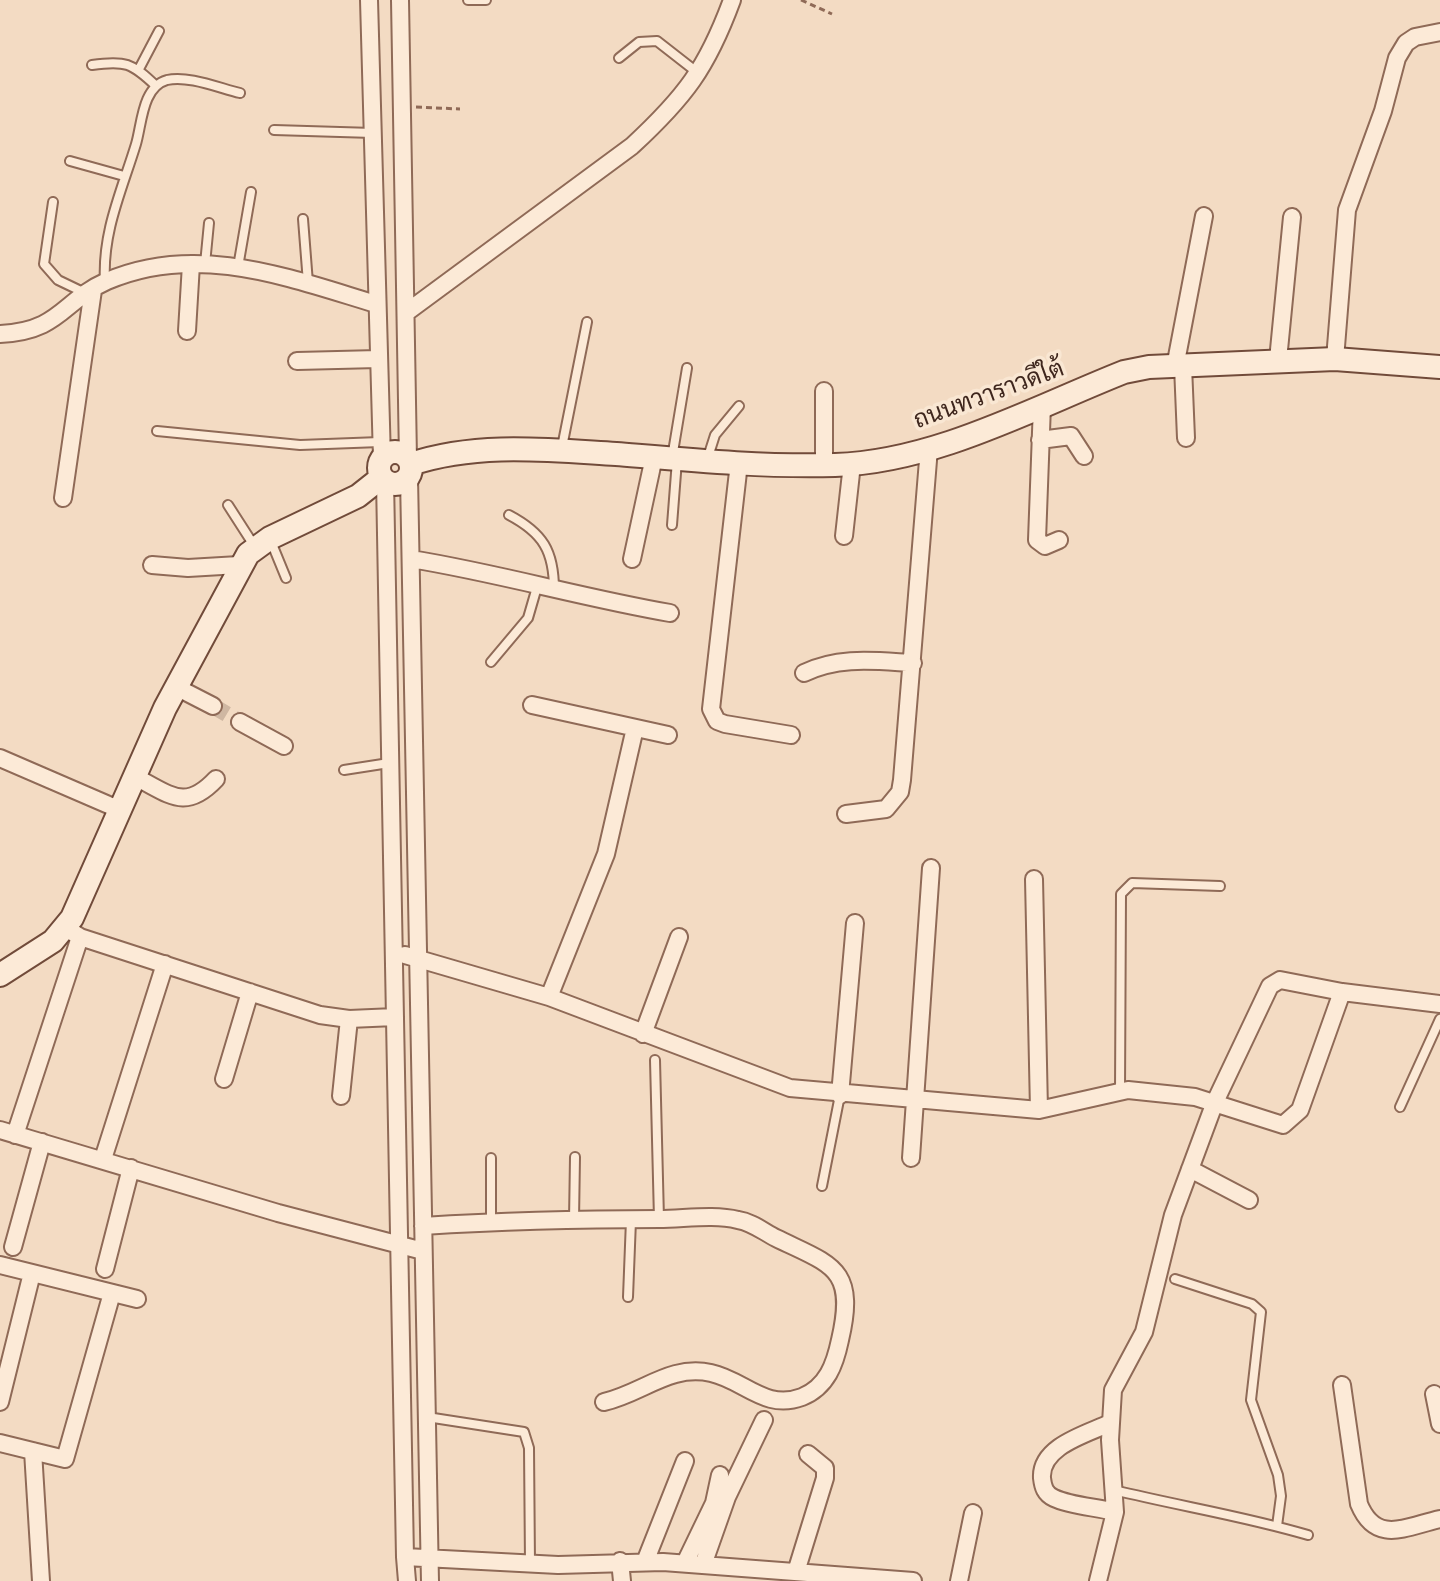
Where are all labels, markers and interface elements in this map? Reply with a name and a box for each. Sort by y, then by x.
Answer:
street label: ถนนทวาราวดีใต้ [910,355,1068,435]

